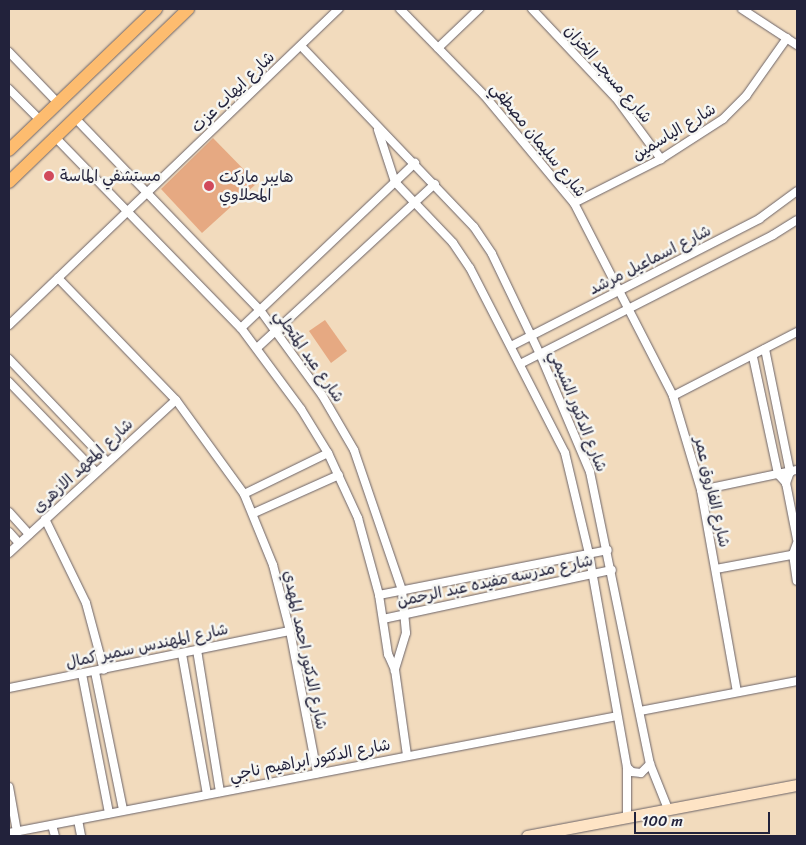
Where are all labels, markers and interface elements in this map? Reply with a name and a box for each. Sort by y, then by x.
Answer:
street label: شارع مسجد الخزان [560,21,656,127]
street label: شارع ايهاب عزت [187,47,279,137]
street label: شارع سليمان مصطفي [486,79,590,201]
street label: شارع الياسمين [629,99,719,165]
place label: مستشفي الماسة [60,166,161,186]
place label: هايبر ماركت المحلاوي [219,167,294,205]
marker: مستشفي الماسة [42,169,56,183]
marker: هايبر ماركت المحلاوي [203,180,215,192]
street label: شارع اسماعيل مرشد [586,221,714,299]
street label: شارع عبد المتجلي [270,306,348,406]
street label: شارع الدكتور الشيمي [545,347,611,475]
street label: شارع المعهد الازهرى [29,415,137,517]
street label: شارع الفاروق عمر [690,435,734,549]
street label: شارع مدرسه مفيده عبد الرحمن [395,551,595,611]
street label: شارع الدكتور احمد المهدي [279,569,331,731]
street label: شارع المهندس سمير كمال [64,619,230,673]
street label: شارع الدكتور ابراهيم ناجي [228,735,392,785]
scale bar [636,802,772,834]
text: 100 m [642,808,683,834]

